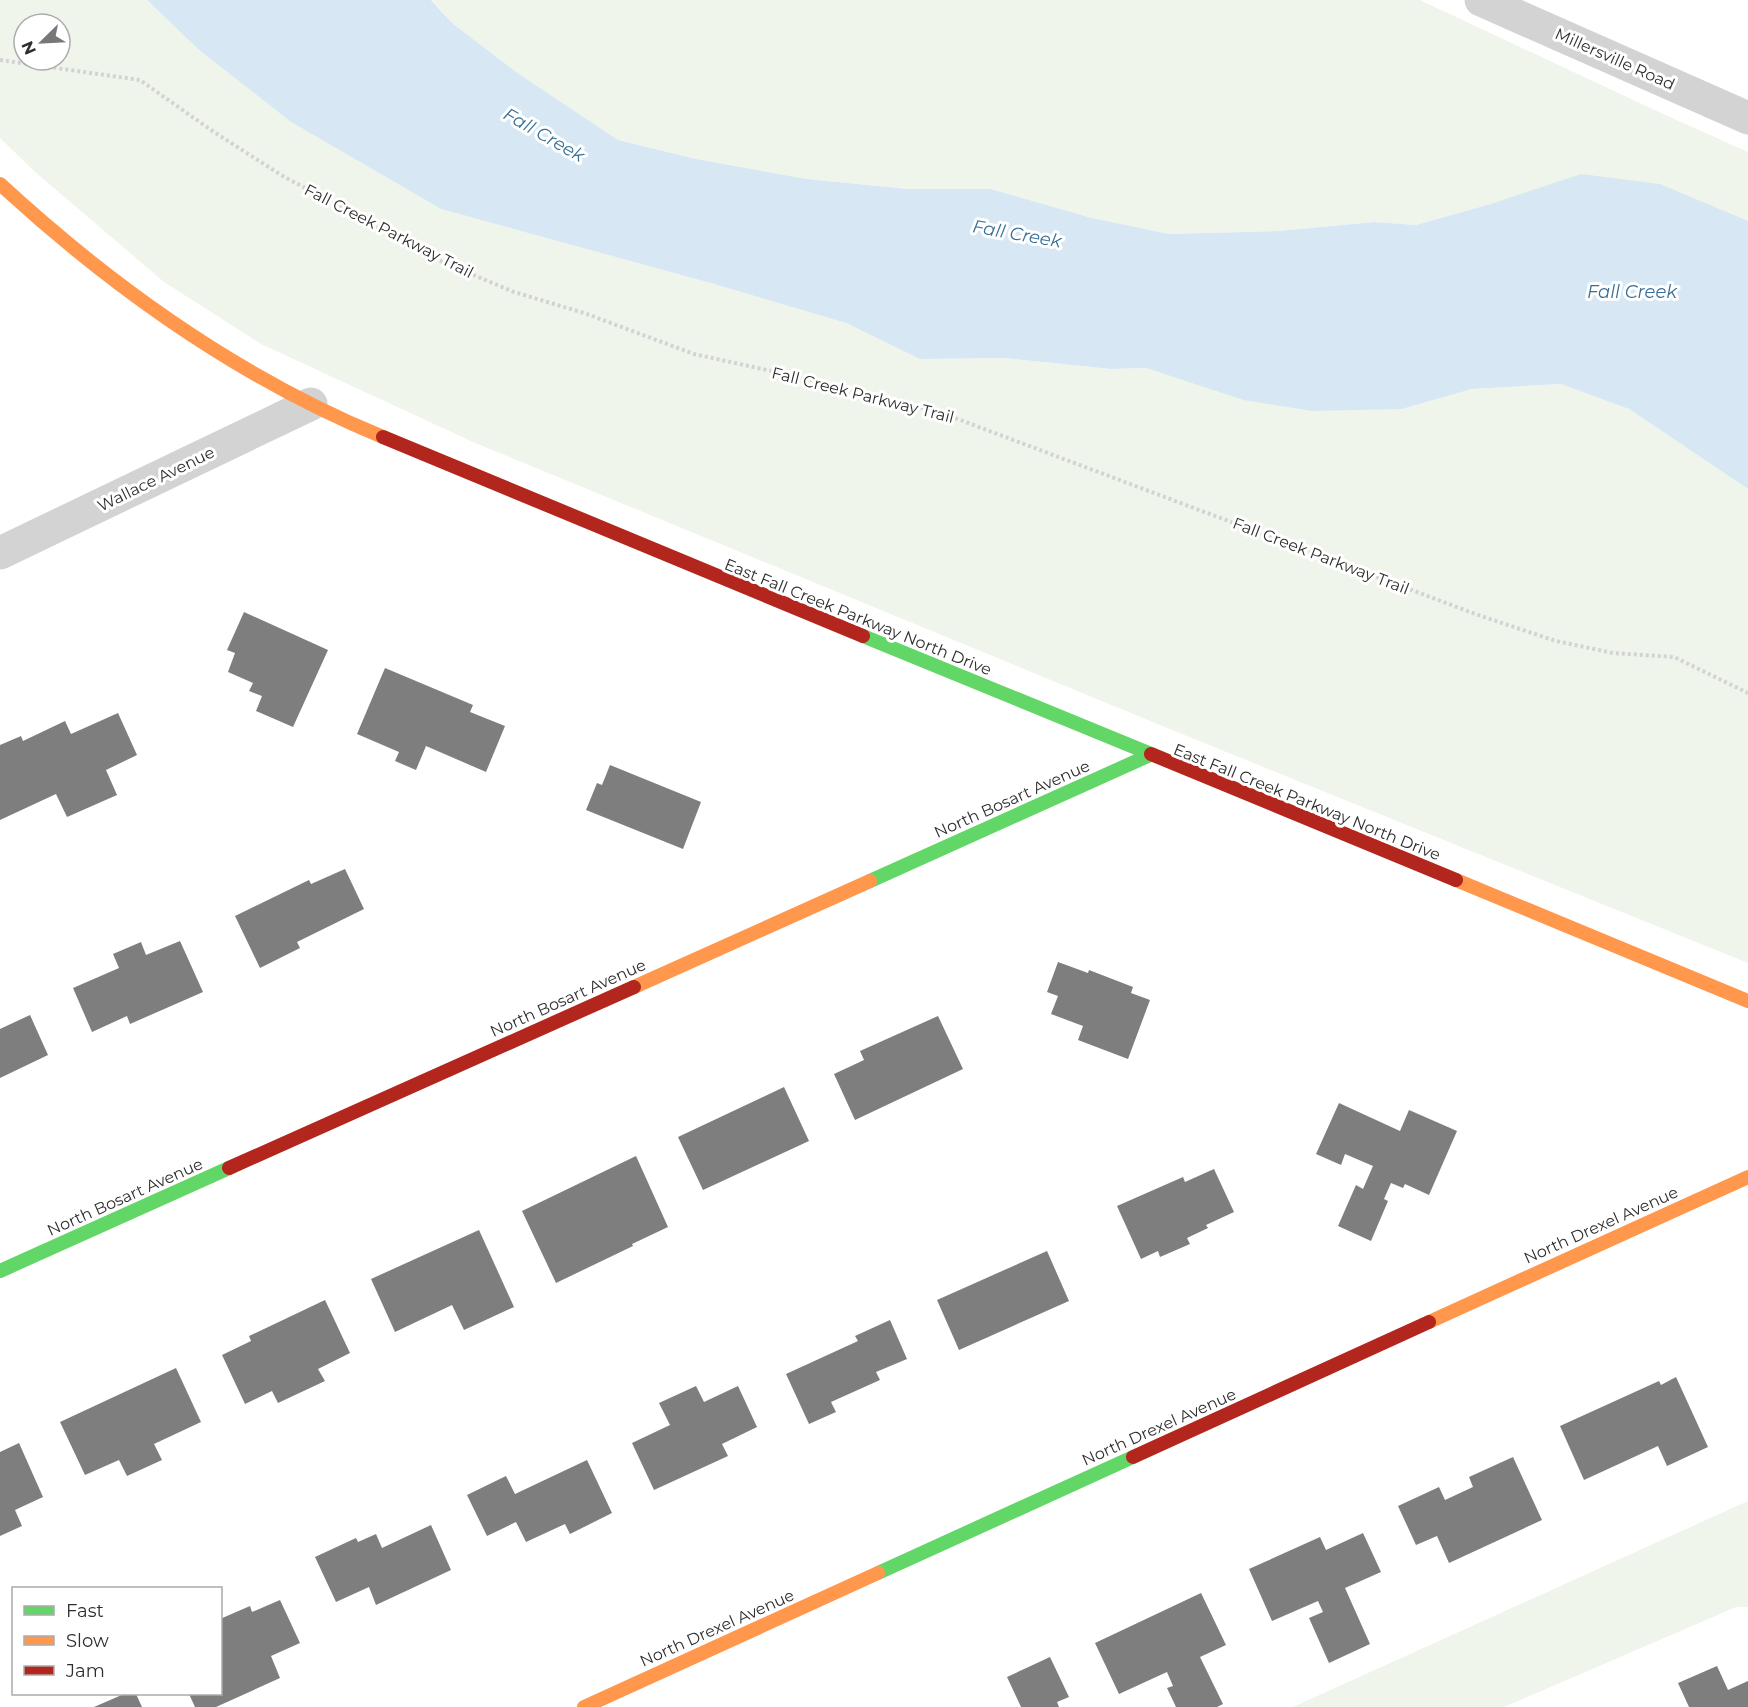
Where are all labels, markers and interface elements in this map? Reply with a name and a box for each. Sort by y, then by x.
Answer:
north arrow [12,12,72,72]
street label: Millersville Road [1552,24,1678,94]
text: N [17,38,40,58]
water label: Fall Creek [500,103,590,168]
street label: Fall Creek Parkway Trail [301,180,477,282]
water label: Fall Creek [971,215,1065,253]
water label: Fall Creek [1587,281,1678,303]
street label: Fall Creek Parkway Trail [770,363,956,427]
street label: Wallace Avenue [95,443,217,515]
street label: Fall Creek Parkway Trail [1230,514,1412,598]
street label: East Fall Creek Parkway North Drive [722,555,994,679]
street label: East Fall Creek Parkway North Drive [1171,740,1443,864]
street label: North Bosart Avenue [931,756,1093,842]
street label: North Bosart Avenue [487,955,649,1041]
street label: North Bosart Avenue [44,1154,206,1240]
street label: North Drexel Avenue [1521,1182,1681,1268]
street label: North Drexel Avenue [1079,1384,1239,1470]
street label: North Drexel Avenue [637,1585,797,1671]
legend [12,1587,222,1695]
text: Fast [66,1600,104,1622]
text: Slow [66,1630,109,1652]
text: Jam [65,1660,105,1682]

